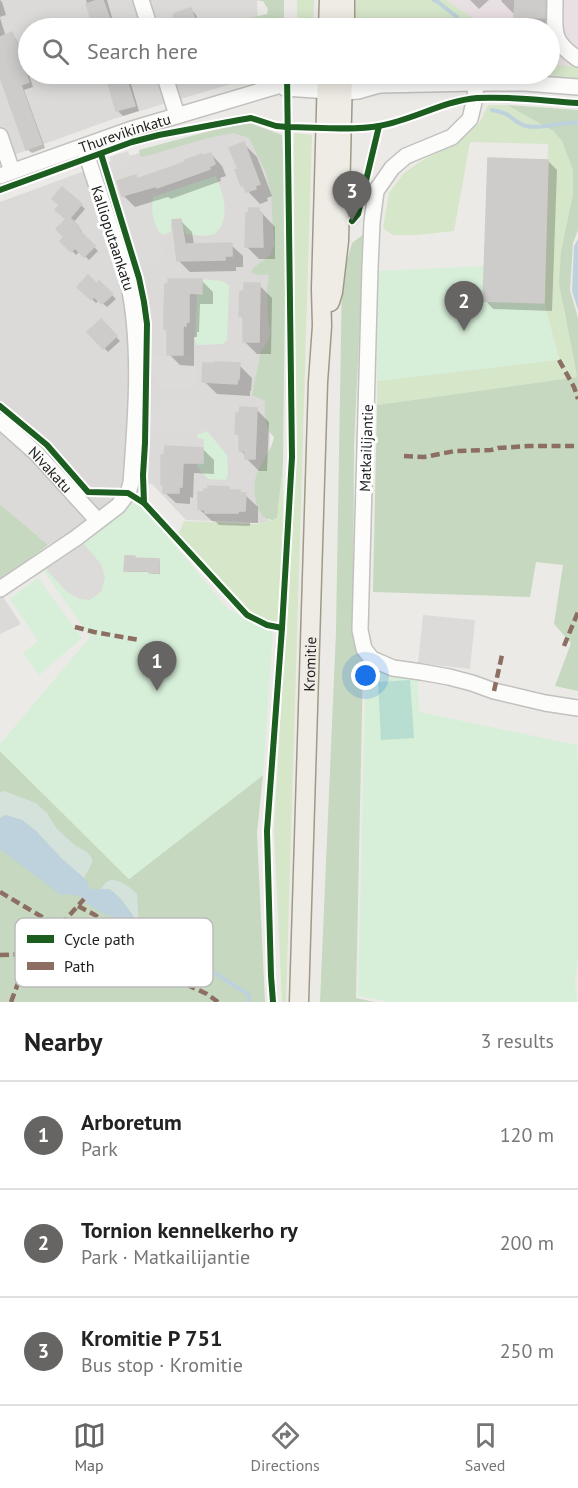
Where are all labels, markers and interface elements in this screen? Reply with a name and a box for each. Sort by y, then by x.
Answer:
search box [18,18,560,84]
icon: search [39,35,72,68]
text: Search here [87,37,198,65]
street label: Thurevikinkatu [76,109,173,157]
pin: 3 [332,172,372,221]
street label: Kallioputaankatu [87,183,139,293]
pin: 2 [444,282,484,331]
street label: Matkailijantie [355,404,377,492]
street label: Nivakatu [25,442,77,496]
street label: Kromitie [299,636,320,692]
pin: 1 [138,642,176,691]
your location [351,661,380,690]
legend [15,918,213,987]
text: Cycle path [64,929,135,949]
text: Path [64,956,95,976]
text: Nearby [24,1025,102,1058]
text: 3 results [481,1028,554,1054]
text: Arboretum [81,1108,182,1136]
text: 1 [38,1122,49,1148]
text: 120 m [500,1122,554,1148]
text: Park [81,1136,118,1162]
text: Tornion kennelkerho ry [81,1216,298,1244]
text: 2 [38,1230,49,1256]
text: 200 m [500,1230,554,1256]
text: Park · Matkailijantie [81,1244,250,1270]
text: Kromitie P 751 [81,1324,222,1352]
text: 3 [38,1338,49,1364]
text: 250 m [500,1338,554,1364]
text: Bus stop · Kromitie [81,1352,243,1378]
tab: Map [73,1419,106,1475]
tab: Directions [251,1419,320,1475]
tab: Saved [465,1419,505,1475]

